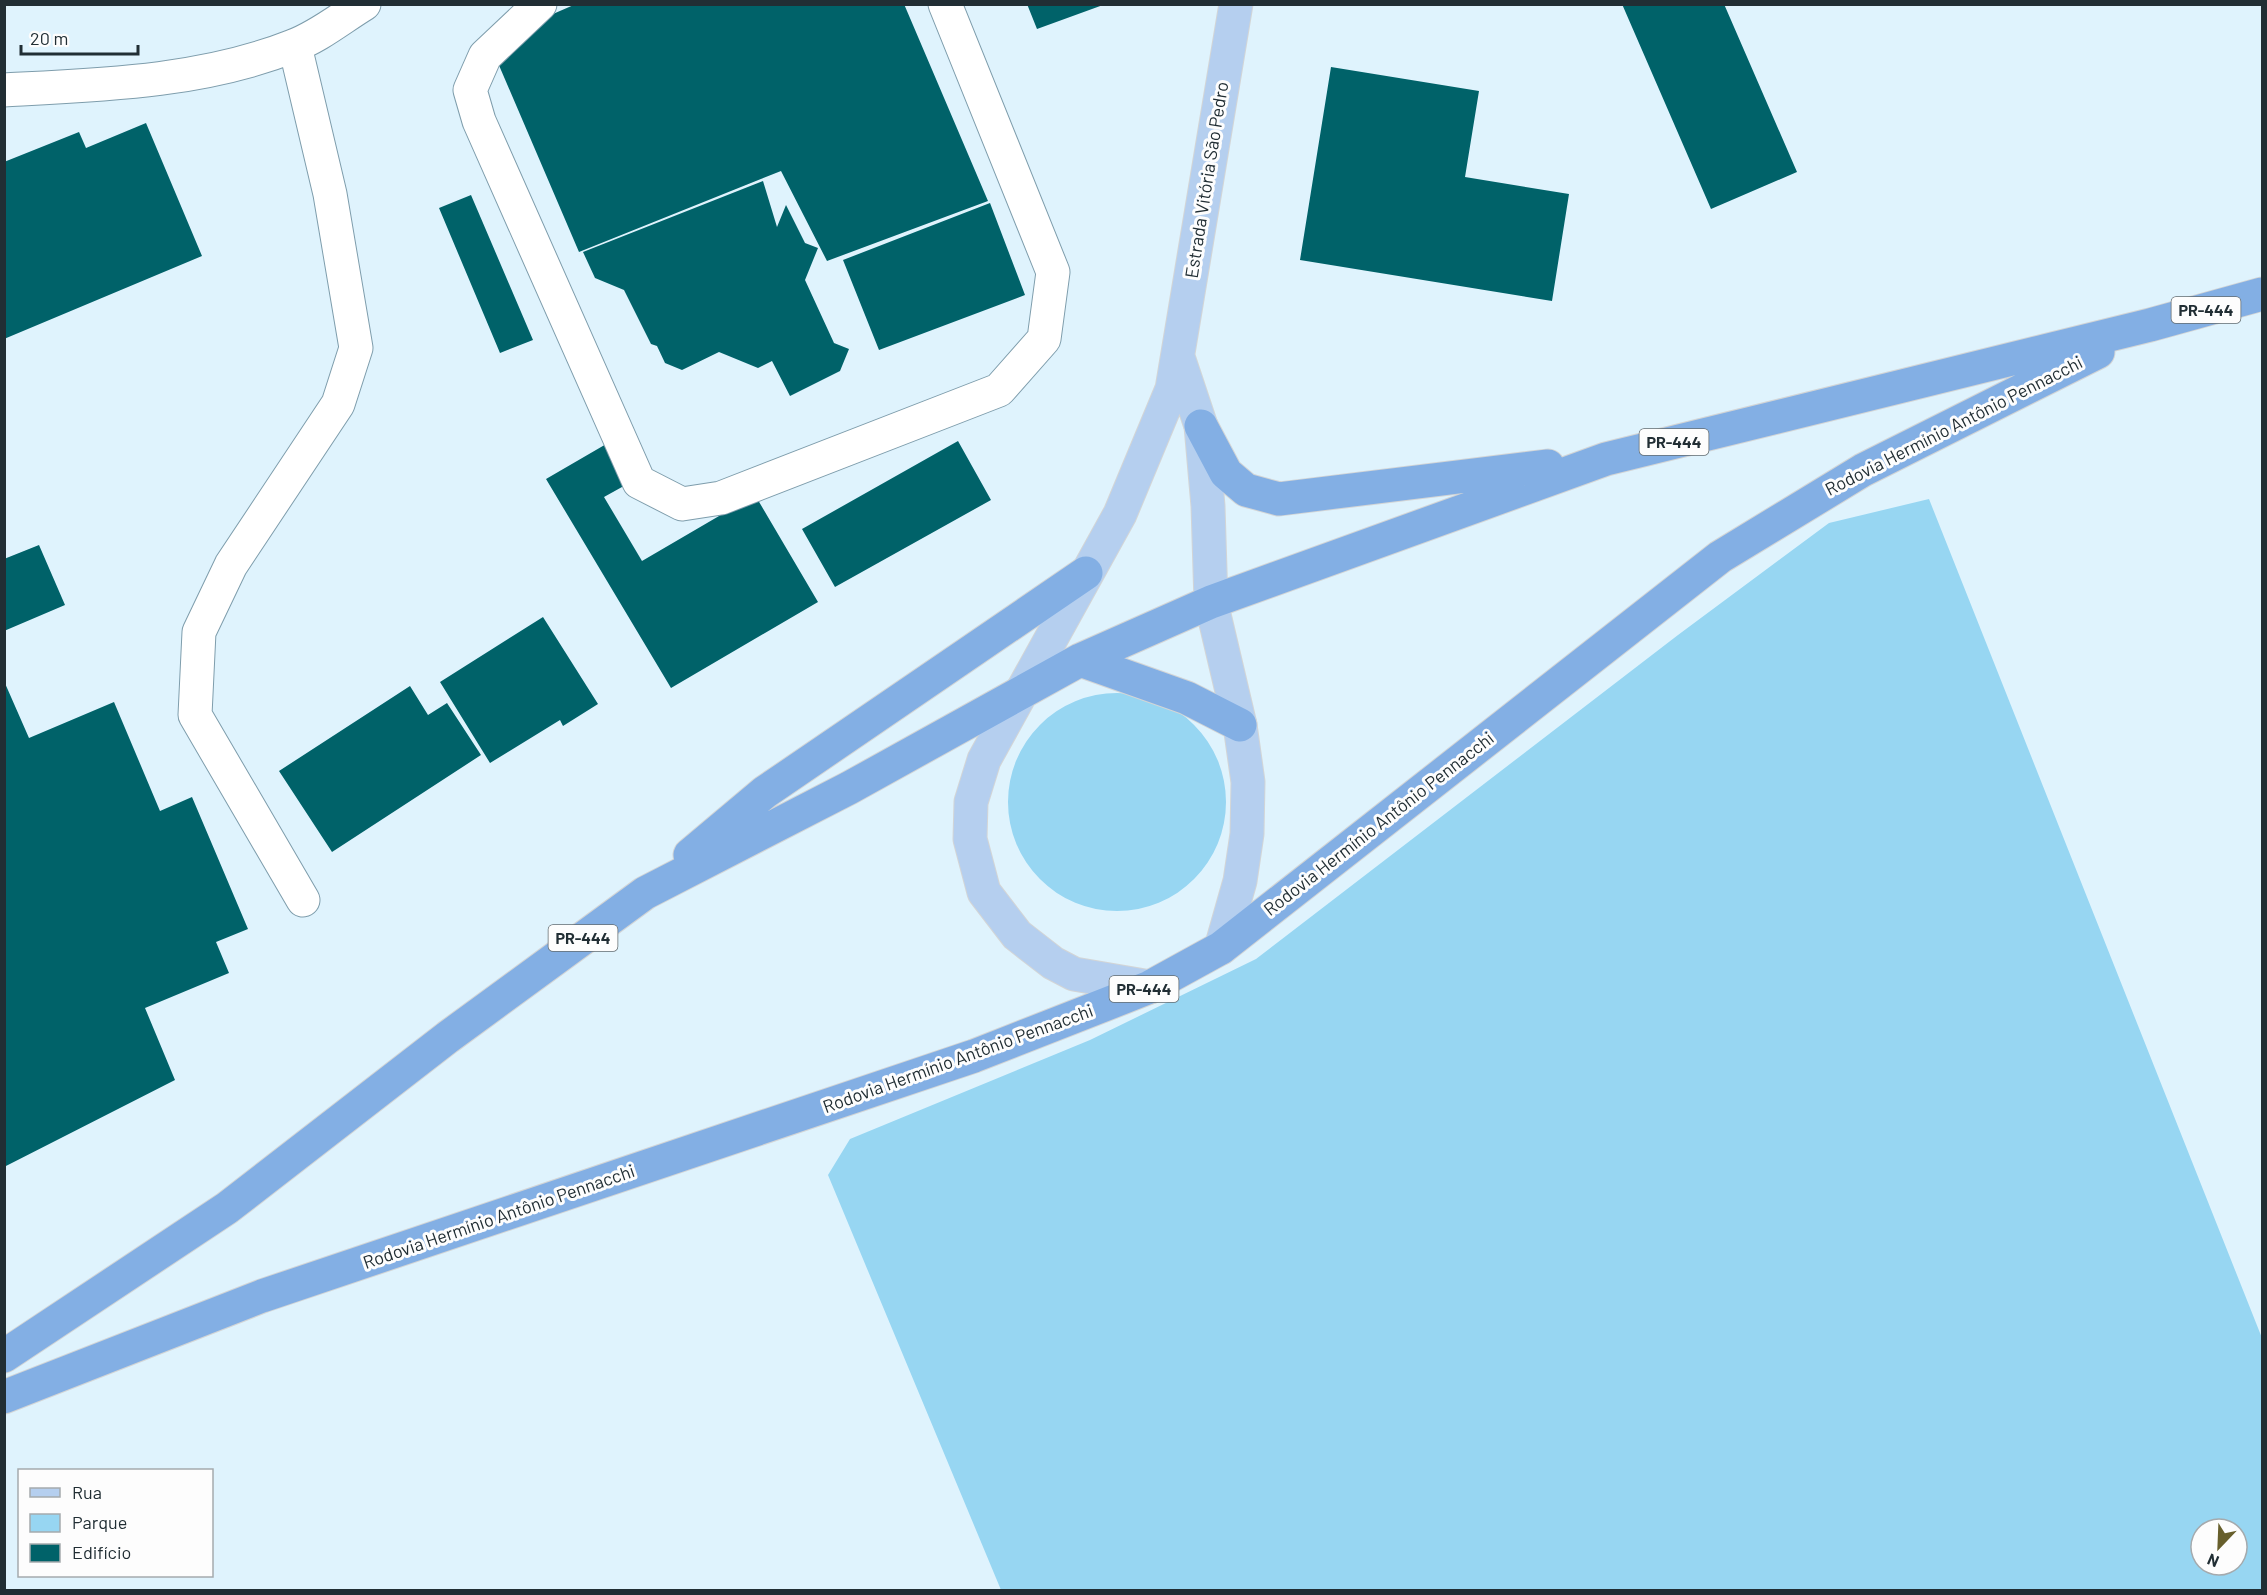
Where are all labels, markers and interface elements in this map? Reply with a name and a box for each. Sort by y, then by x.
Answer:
scale bar [21,18,138,56]
text: 20 m [30,27,68,49]
street label: Estrada Vitória São Pedro [1180,80,1232,280]
road number: PR-444 [2172,297,2240,323]
street label: Rodovia Hermínio Antônio Pennacchi [1821,350,2086,500]
road number: PR-444 [1640,429,1708,455]
street label: Rodovia Hermínio Antônio Pennacchi [1259,726,1498,920]
road number: PR-444 [548,925,618,951]
road number: PR-444 [1110,976,1178,1002]
street label: Rodovia Hermínio Antônio Pennacchi [819,999,1096,1117]
street label: Rodovia Hermínio Antônio Pennacchi [360,1159,637,1273]
legend [18,1469,213,1577]
text: Rua [72,1481,102,1503]
text: Parque [72,1511,127,1533]
north arrow [2189,1517,2249,1577]
text: Edifício [72,1541,131,1563]
text: N [2204,1550,2222,1572]

